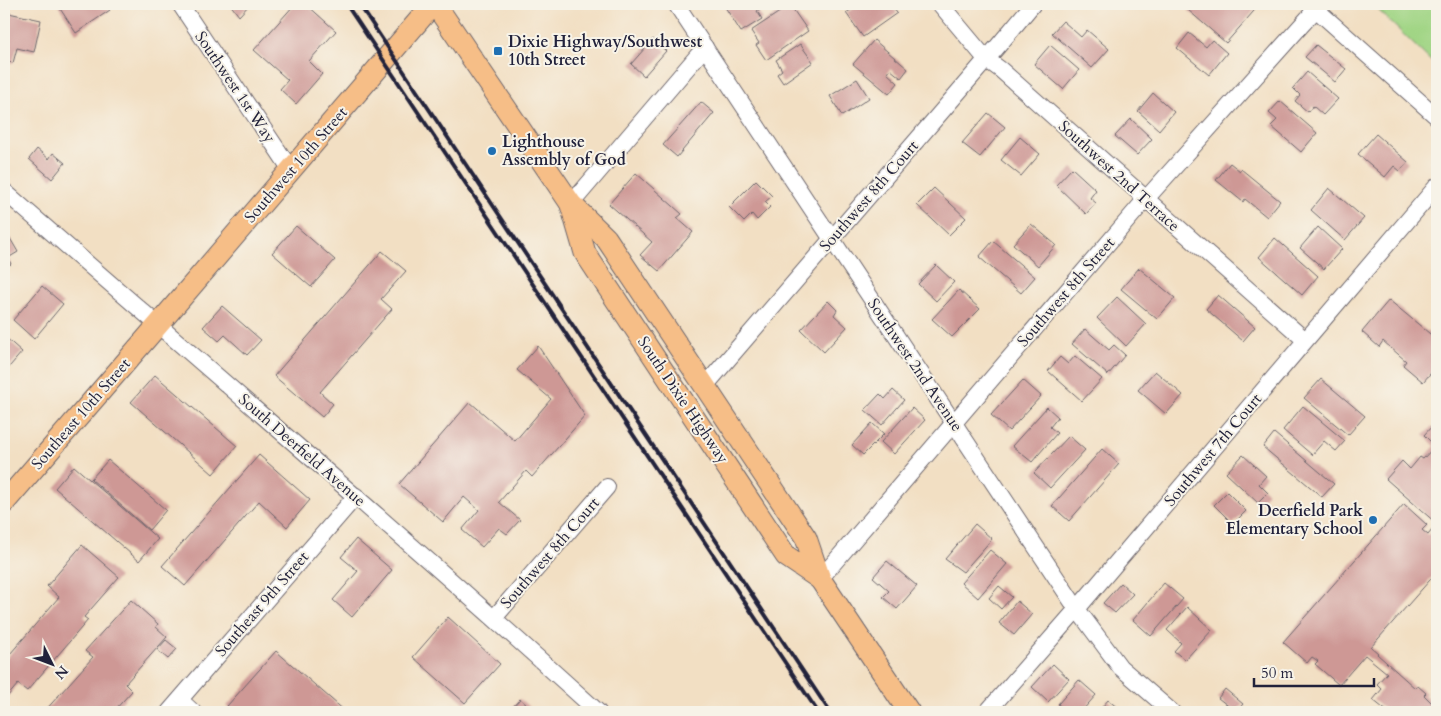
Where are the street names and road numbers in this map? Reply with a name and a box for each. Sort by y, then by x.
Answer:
street label: Southwest 1st Way [190,27,281,147]
street label: Southwest 10th Street [239,102,353,228]
street label: Southwest 2nd Terrace [1054,116,1184,236]
street label: Southwest 8th Court [814,136,924,256]
street label: Southwest 8th Street [1012,232,1120,352]
street label: Southwest 2nd Avenue [862,294,968,436]
street label: South Dixie Highway [632,332,734,468]
street label: Southeast 10th Street [26,354,136,474]
street label: South Deerfield Avenue [234,389,370,511]
street label: Southwest 7th Court [1159,389,1267,511]
street label: Southwest 8th Court [495,493,605,613]
street label: Southeast 9th Street [210,547,314,661]

